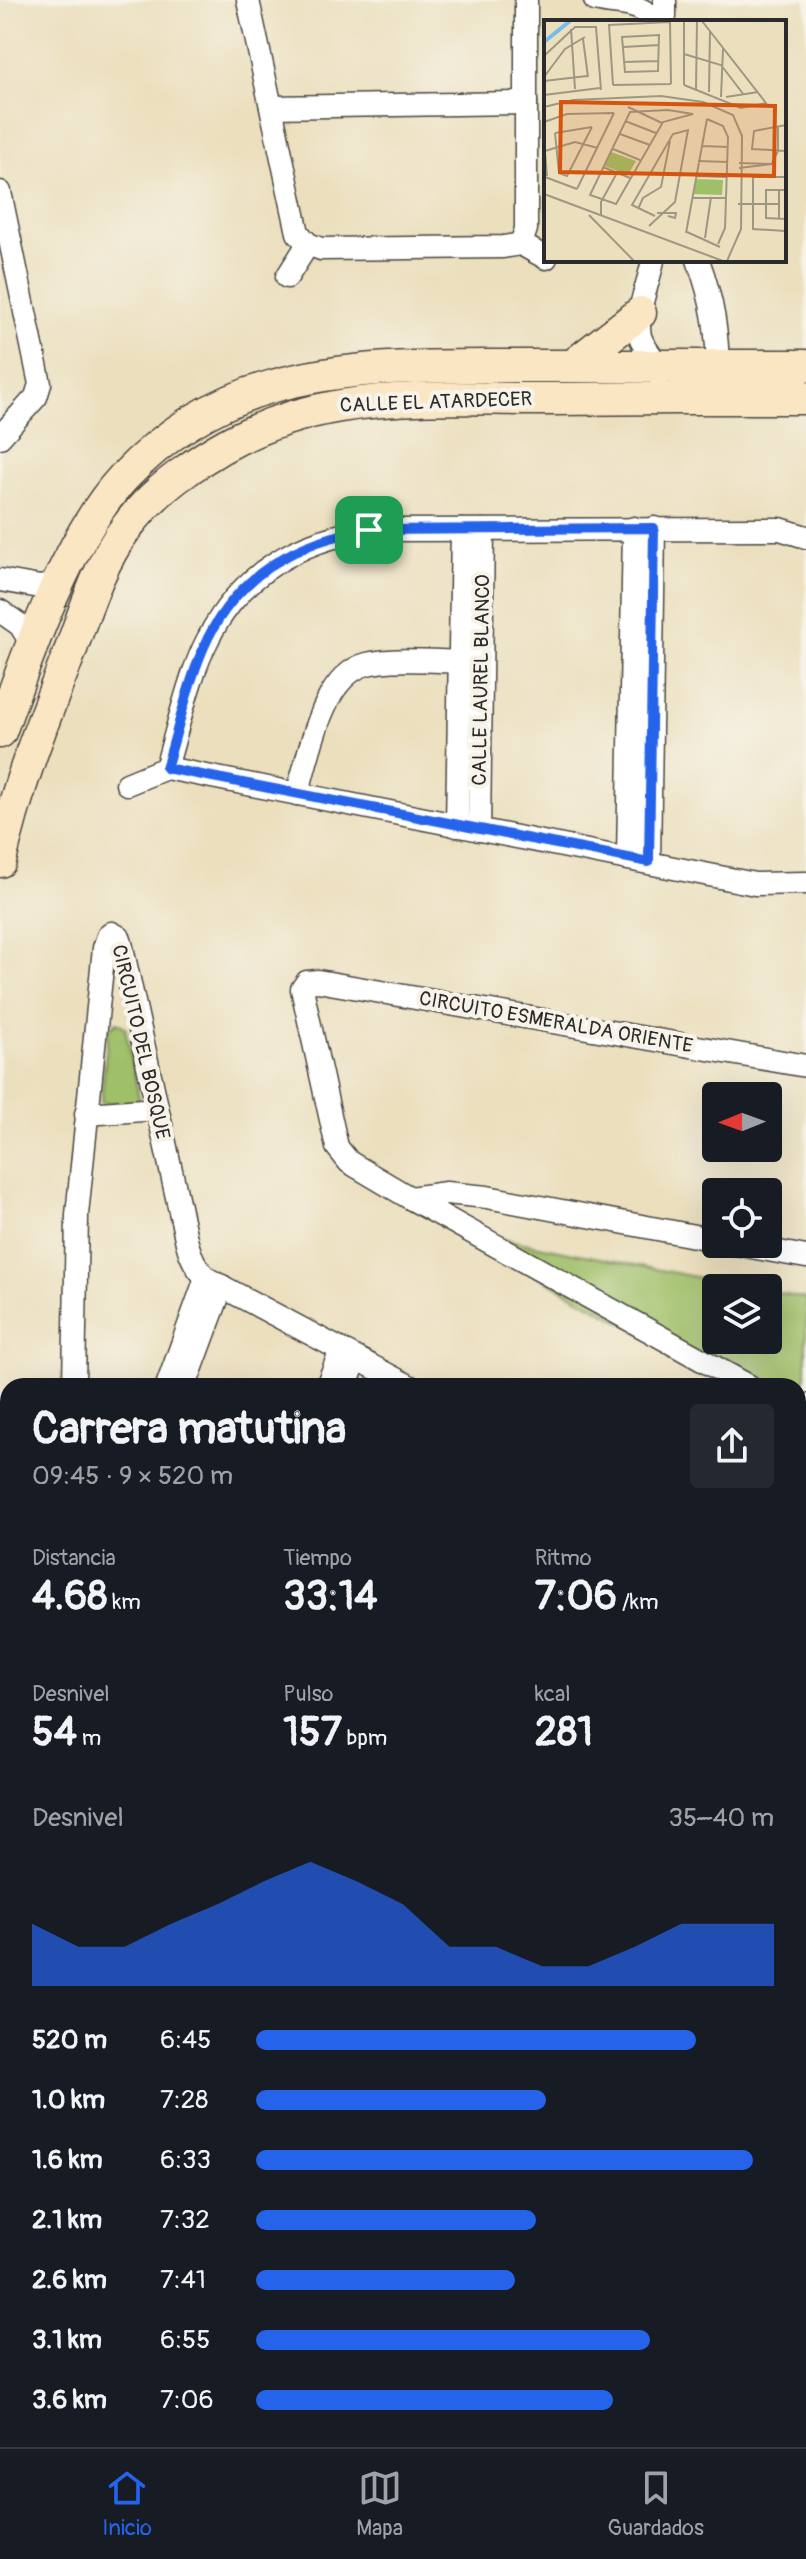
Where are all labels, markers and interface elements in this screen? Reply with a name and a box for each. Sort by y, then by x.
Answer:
inset map [544,20,786,262]
street label: CALLE EL ATARDECER [339,386,533,418]
pin [335,496,403,564]
icon: arrive [347,508,391,552]
street label: CALLE LAUREL BLANCO [467,574,495,786]
street label: CIRCUITO DEL BOSQUE [106,942,176,1142]
street label: CIRCUITO ESMERALDA ORIENTE [417,986,695,1058]
north arrow [702,1082,782,1162]
map controls [702,1082,782,1354]
button: locate [702,1178,782,1258]
button: layers [702,1274,782,1354]
text: Carrera matutina [32,1402,346,1457]
button: share [690,1404,774,1488]
text: 09:45 · 9 × 520 m [32,1460,233,1492]
text: Distancia [32,1544,116,1572]
text: Tiempo [283,1544,352,1572]
text: Ritmo [535,1544,592,1572]
text: 4.68 [32,1572,107,1621]
text: 33:14 [283,1572,378,1621]
text: 7:06 [535,1572,617,1621]
text: km [107,1588,141,1616]
text: /km [617,1588,659,1616]
text: Desnivel [32,1680,109,1708]
text: Pulso [283,1680,333,1708]
text: kcal [535,1680,570,1708]
text: 54 [32,1708,77,1757]
text: 157 [283,1708,342,1757]
text: 281 [535,1708,593,1757]
text: m [77,1724,101,1752]
text: bpm [342,1724,387,1752]
text: Desnivel [32,1802,124,1834]
text: 35–40 m [669,1802,774,1834]
text: 520 m [32,2024,107,2056]
text: 6:45 [160,2024,211,2056]
text: 1.0 km [32,2084,105,2116]
text: 7:28 [160,2084,208,2116]
text: 1.6 km [32,2144,103,2176]
text: 6:33 [160,2144,211,2176]
text: 2.1 km [32,2204,102,2236]
text: 7:32 [160,2204,210,2236]
text: 2.6 km [32,2264,107,2296]
text: 7:41 [160,2264,206,2296]
text: 3.1 km [32,2324,102,2356]
text: 6:55 [160,2324,210,2356]
text: 3.6 km [32,2384,107,2416]
text: 7:06 [160,2384,214,2416]
tab: Inicio [102,2466,152,2542]
tab: Mapa [356,2466,403,2542]
tab: Guardados [607,2466,704,2542]

